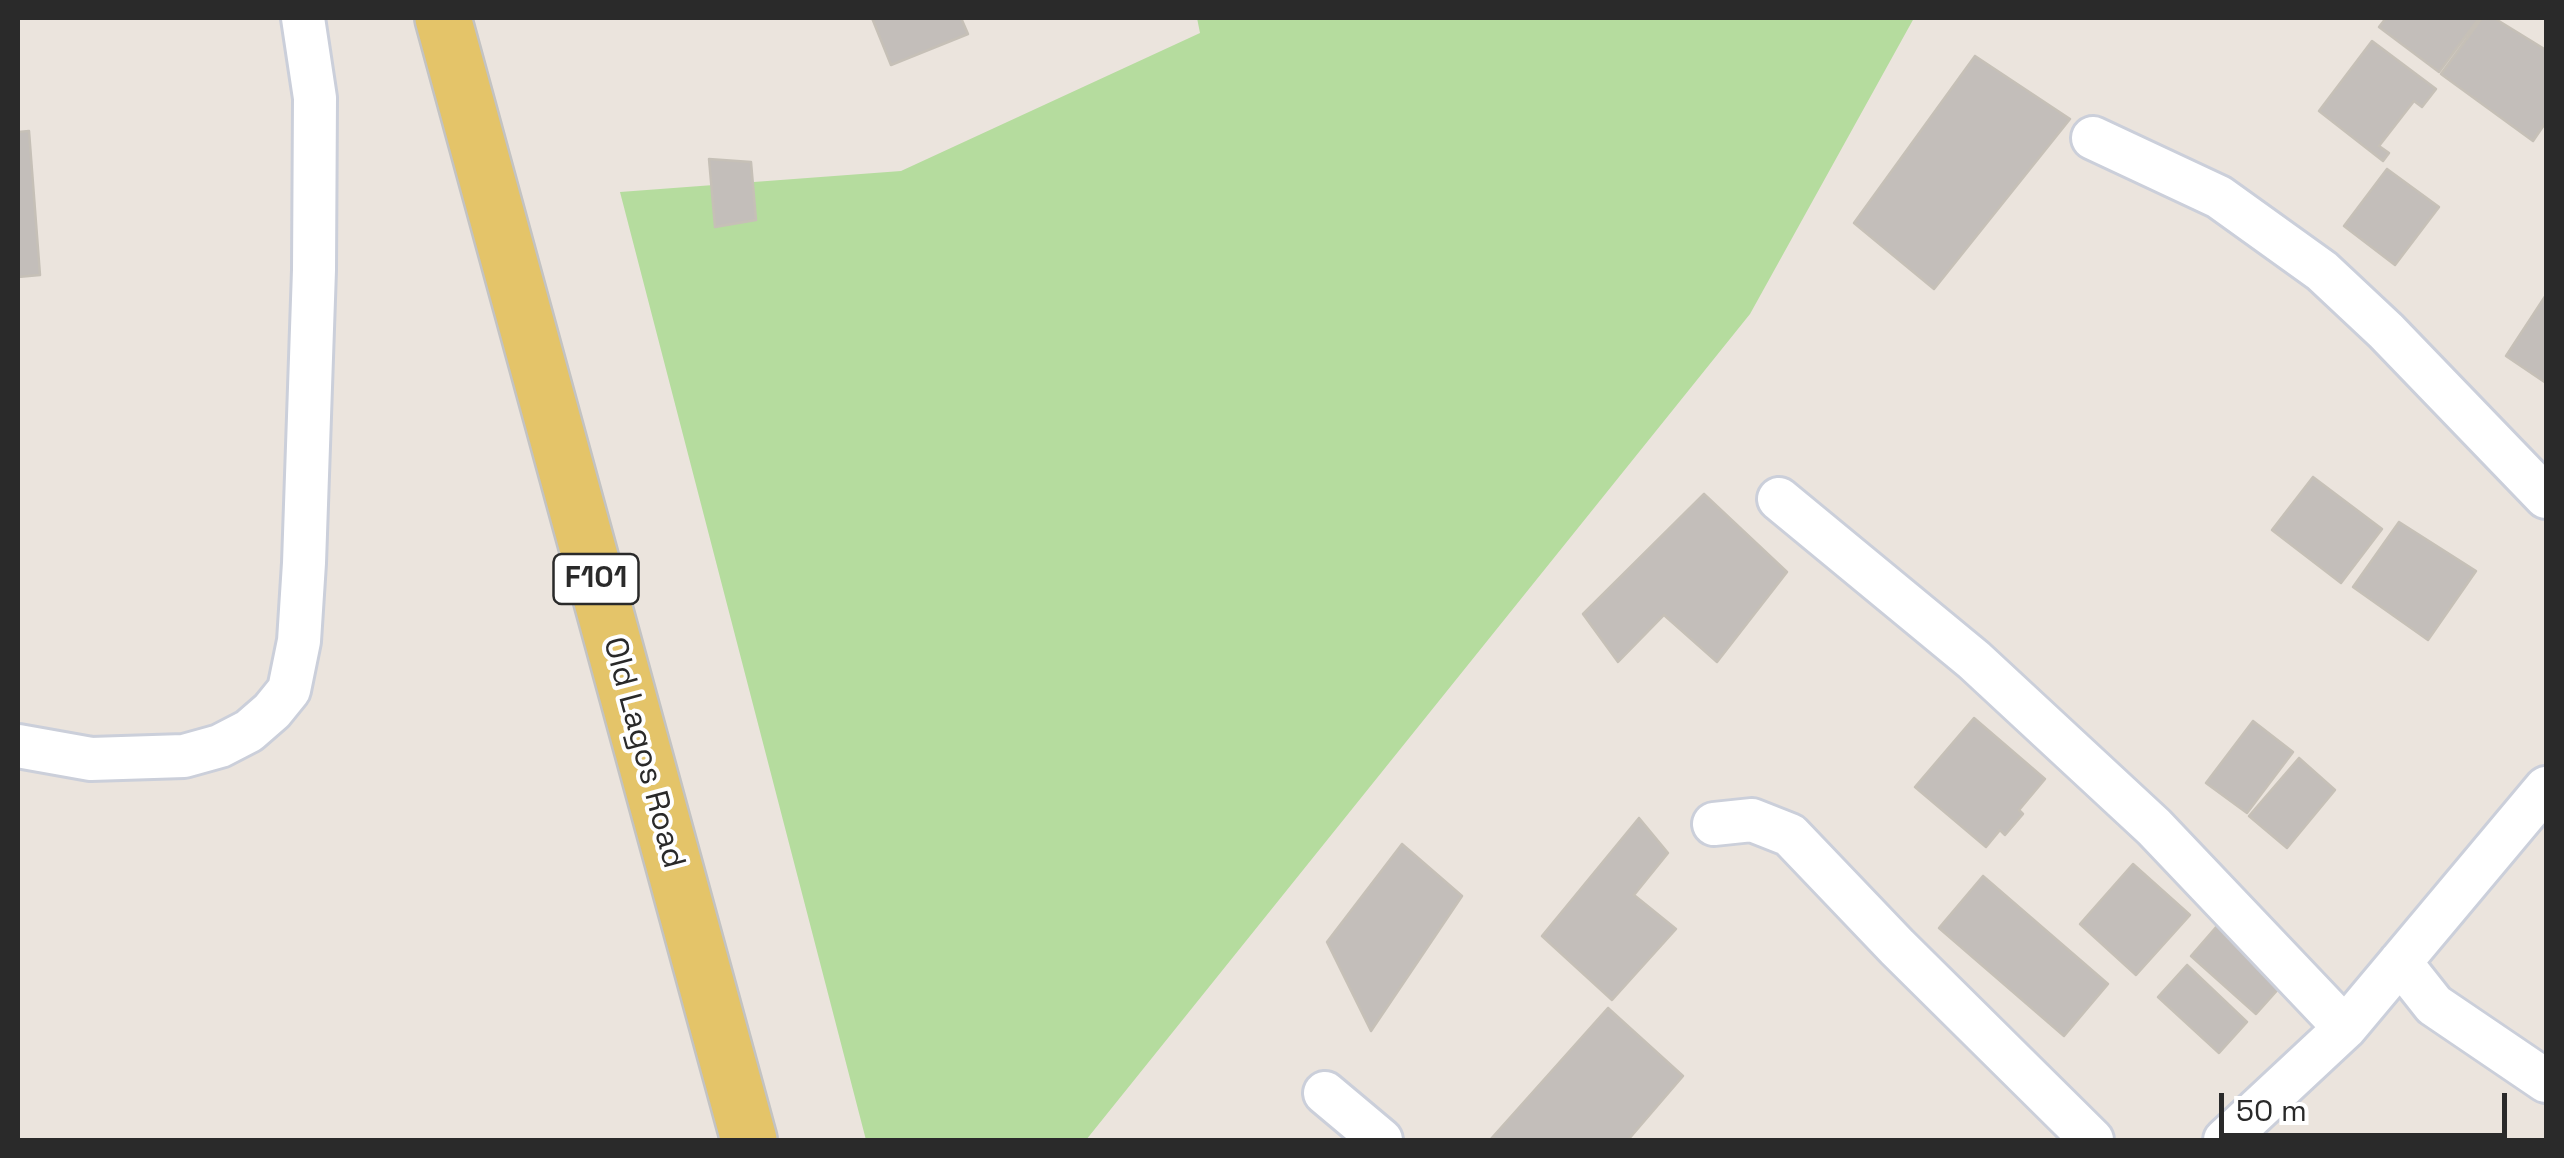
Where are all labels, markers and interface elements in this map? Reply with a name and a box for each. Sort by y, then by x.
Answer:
road number: F101 [554,554,638,604]
street label: Old Lagos Road [594,633,692,873]
scale bar [2224,1073,2512,1135]
text: 50 m [2236,1091,2307,1130]

